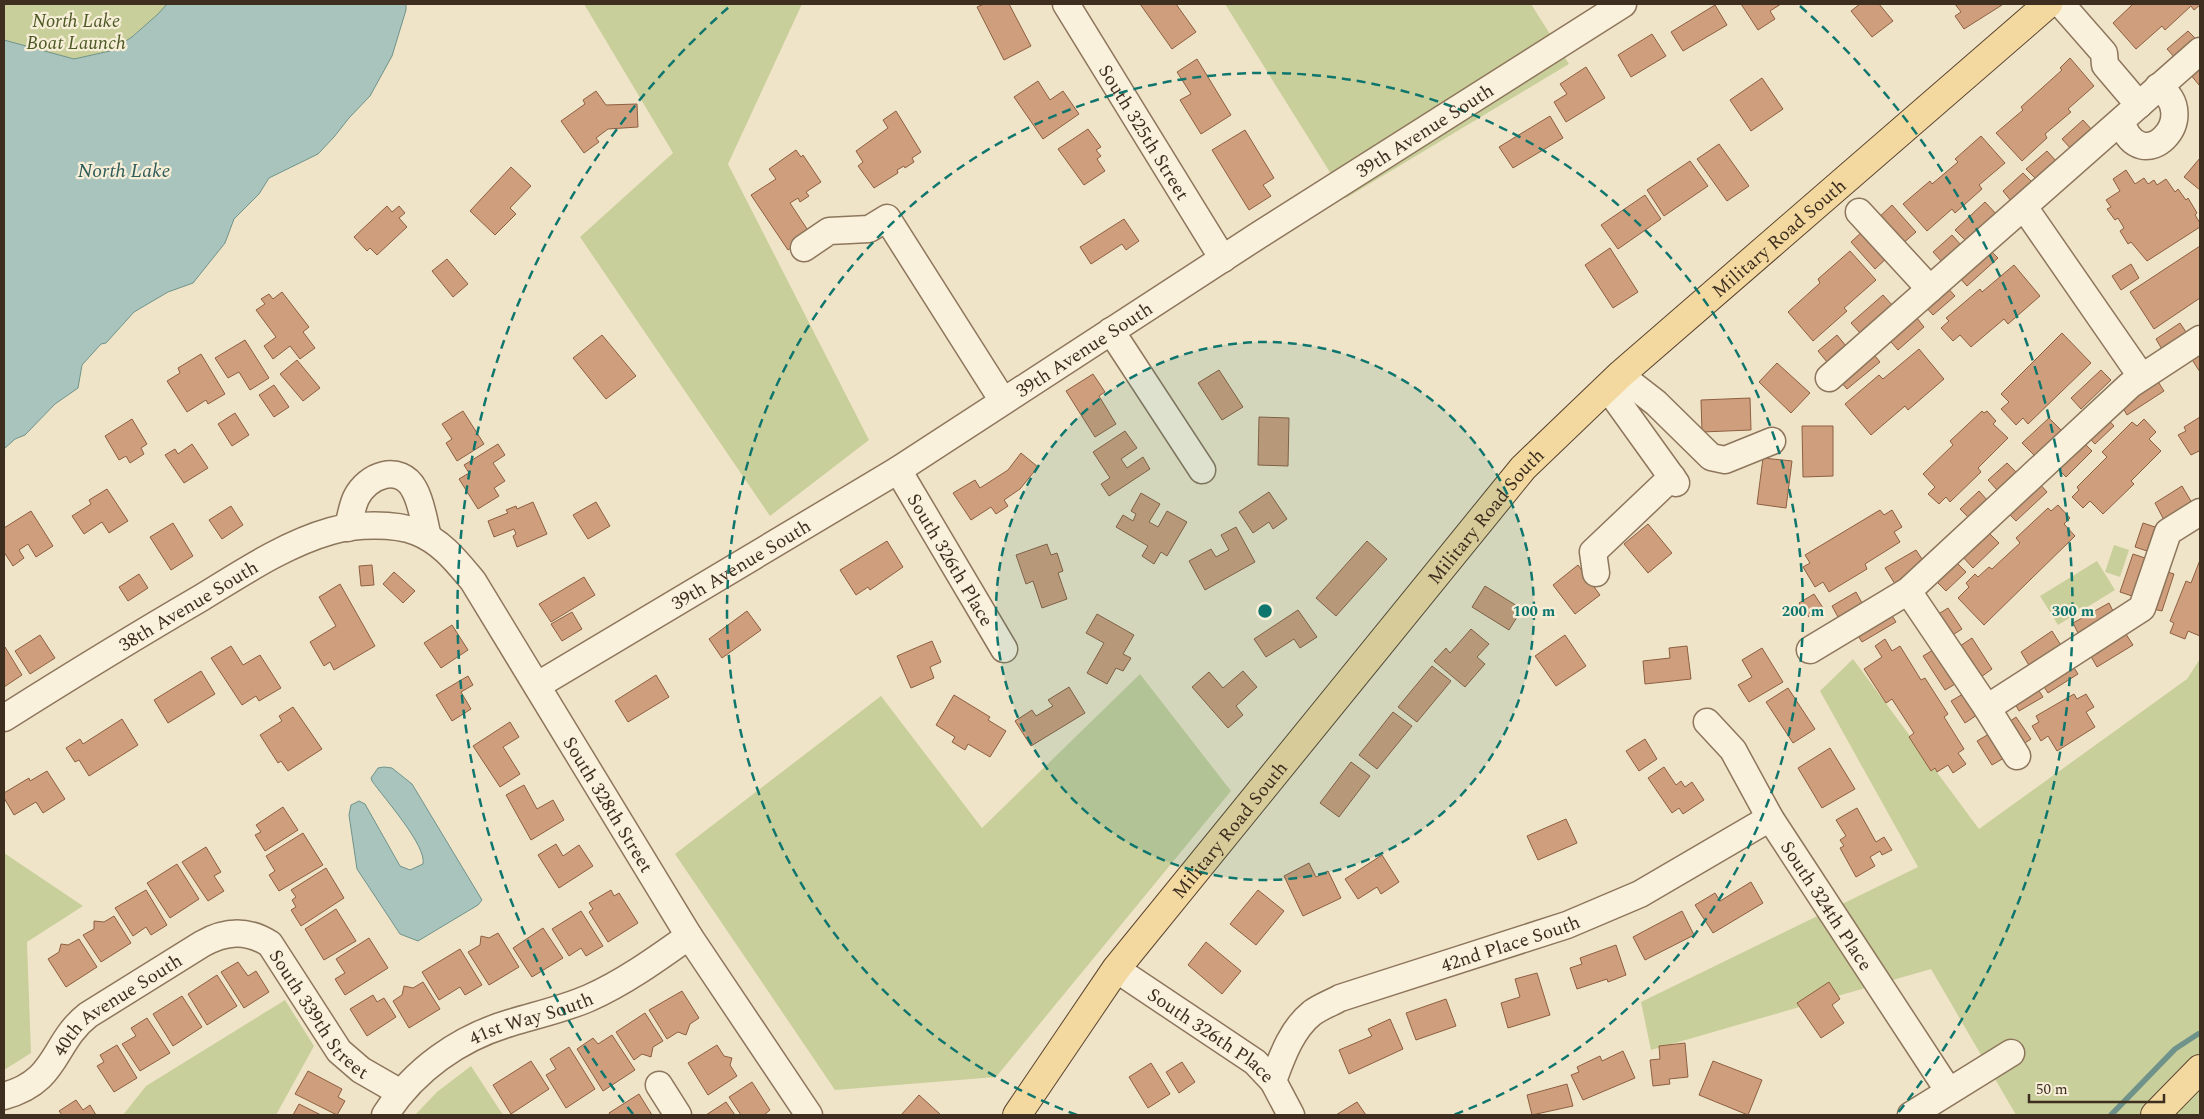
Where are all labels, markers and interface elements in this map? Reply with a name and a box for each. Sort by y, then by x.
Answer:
park label: North Lake Boat Launch [26,7,126,58]
street label: South 325th Street [1090,59,1196,206]
street label: 39th Avenue South [1351,77,1500,186]
water label: North Lake [78,156,171,186]
street label: Military Road South [1706,172,1853,305]
street label: 39th Avenue South [1010,295,1159,406]
street label: Military Road South [1421,442,1551,591]
street label: South 326th Place [899,488,1001,632]
street label: 39th Avenue South [666,512,817,618]
street label: 38th Avenue South [114,553,264,660]
text: 100 m [1513,600,1556,623]
text: 200 m [1782,600,1825,623]
text: 300 m [2052,600,2095,623]
centre of rings [1256,602,1274,620]
street label: South 328th Street [555,731,660,879]
street label: Military Road South [1166,755,1295,906]
street label: South 324th Place [1773,835,1879,977]
street label: 42nd Place South [1437,908,1585,981]
street label: South 339th Street [261,944,374,1087]
street label: 40th Avenue South [46,947,188,1062]
street label: South 326th Place [1141,981,1281,1090]
street label: 41st Way South [464,985,598,1053]
scale bar [2029,1072,2164,1104]
text: 50 m [2036,1078,2068,1101]

